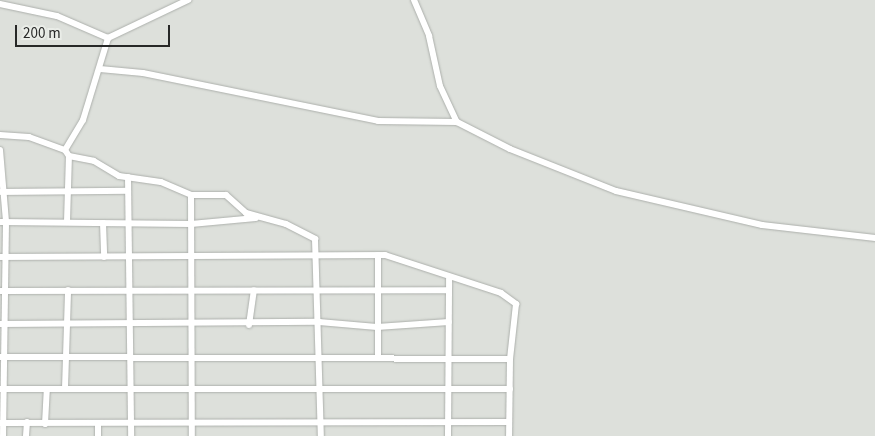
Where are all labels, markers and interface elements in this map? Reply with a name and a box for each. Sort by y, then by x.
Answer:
scale bar [18,15,172,47]
text: 200 m [23,23,61,44]

